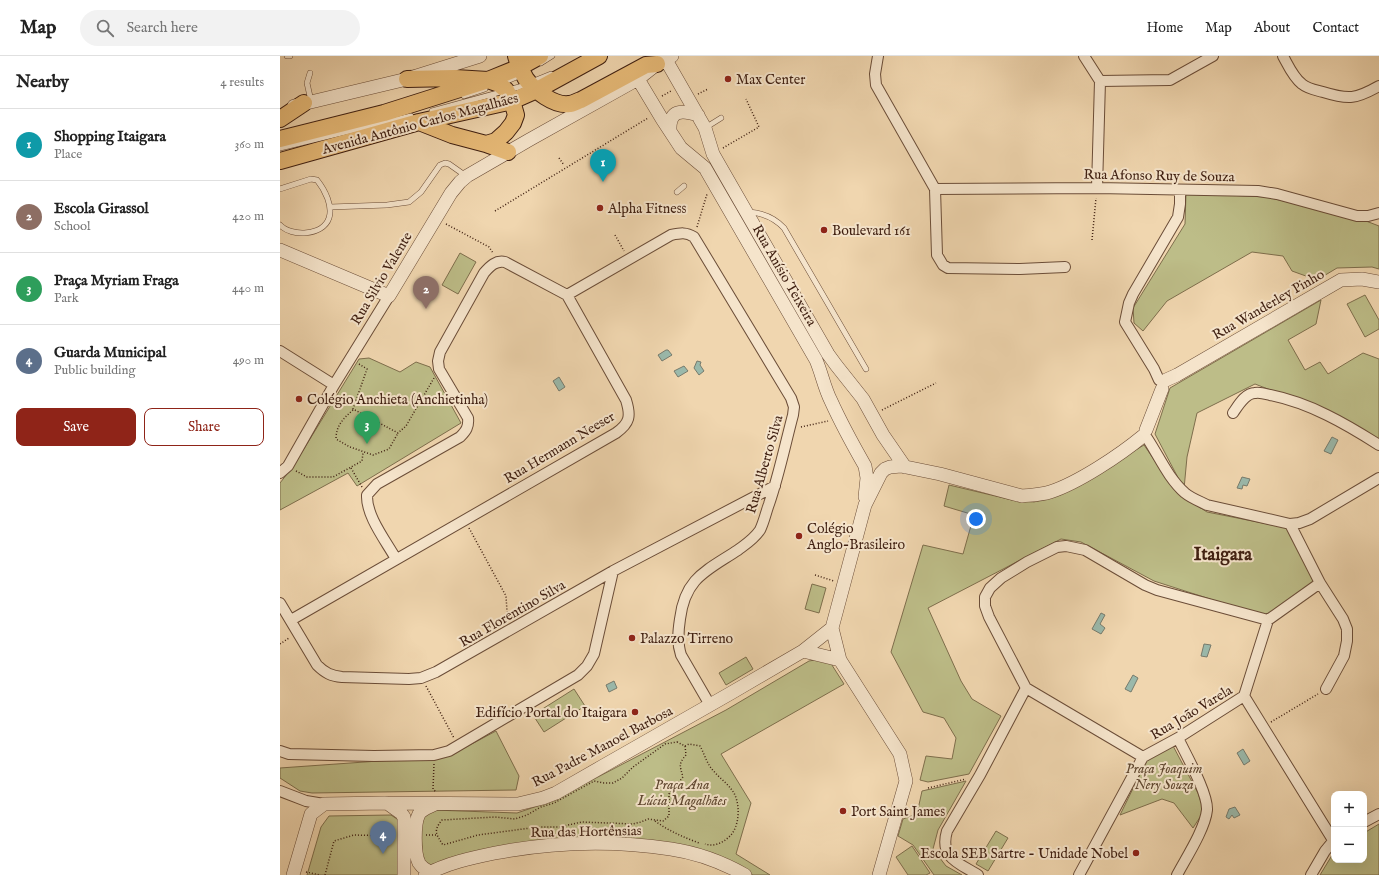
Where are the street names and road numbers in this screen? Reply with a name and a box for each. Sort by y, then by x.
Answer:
street label: Avenida Antônio Carlos Magalhães [319,89,520,159]
street label: Rua Afonso Ruy de Souza [1083,166,1236,186]
street label: Rua Anísio Teixeira [748,222,821,330]
street label: Rua Silvio Valente [347,228,417,328]
street label: Rua Wanderley Pinho [1209,265,1328,344]
street label: Rua Hermann Neeser [501,408,618,488]
street label: Rua Alberto Silva [742,412,788,516]
street label: Rua Florentino Silva [456,576,570,652]
street label: Rua João Varela [1147,681,1236,744]
street label: Rua Padre Manoel Barbosa [529,702,677,792]
street label: Rua das Hortênsias [530,822,642,842]

